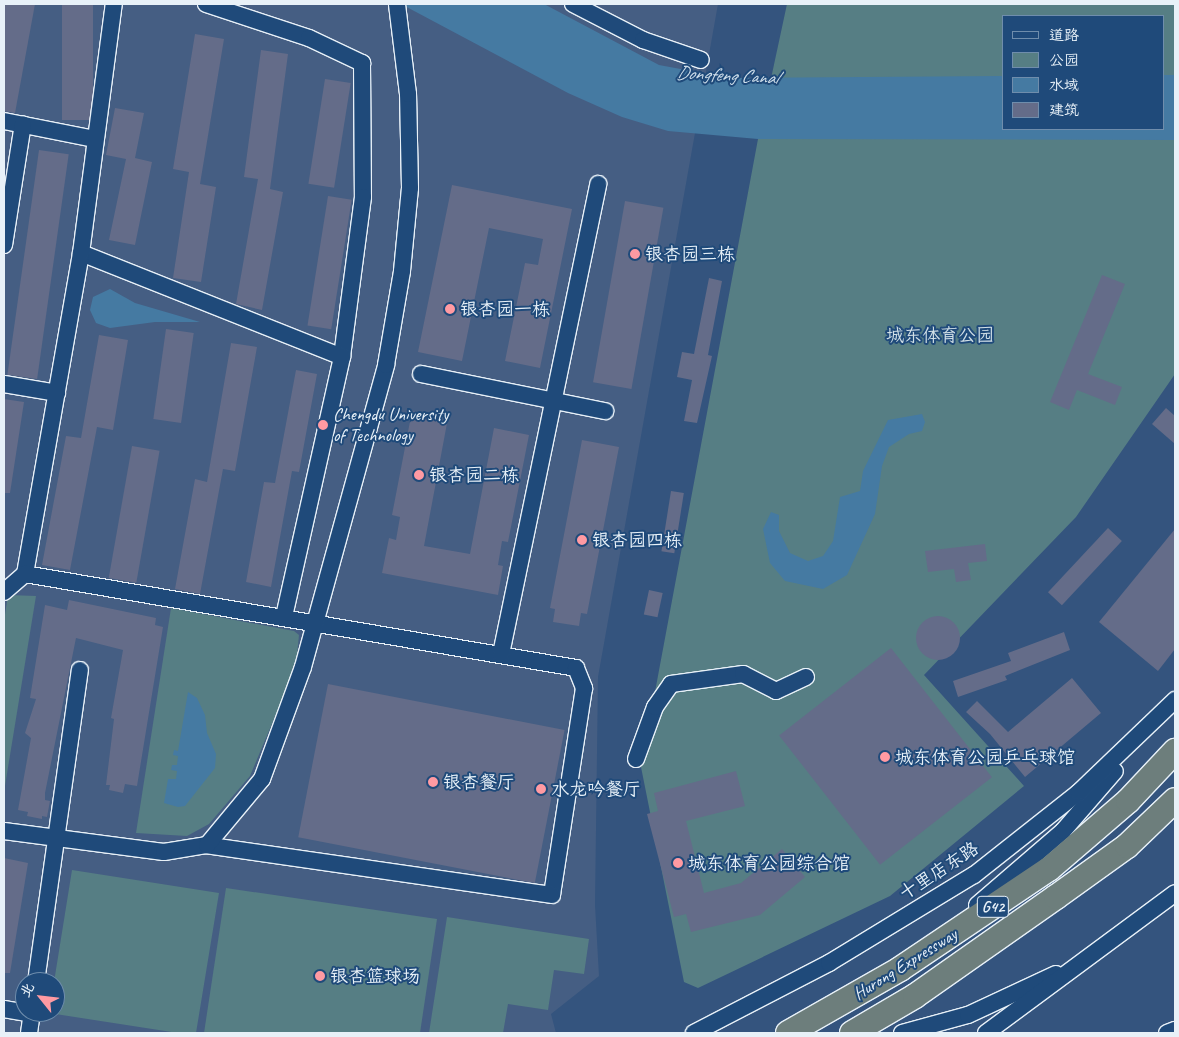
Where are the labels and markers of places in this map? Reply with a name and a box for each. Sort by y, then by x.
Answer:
place label: 银杏园三栋 [645,243,735,265]
marker: 银杏园三栋 [629,248,641,260]
place label: 银杏园一栋 [460,298,550,320]
marker: 银杏园一栋 [444,303,456,315]
place label: Chengdu University of Technology [333,404,448,446]
marker: Chengdu University of Technology [317,419,329,431]
place label: 银杏园二栋 [429,464,519,486]
marker: 银杏园二栋 [413,469,425,481]
place label: 银杏园四栋 [592,529,682,551]
marker: 银杏园四栋 [576,534,588,546]
place label: 城东体育公园乒乓球馆 [895,746,1075,768]
marker: 城东体育公园乒乓球馆 [879,751,891,763]
place label: 银杏餐厅 [443,771,515,793]
marker: 银杏餐厅 [427,776,439,788]
place label: 水龙吟餐厅 [551,778,641,800]
marker: 水龙吟餐厅 [535,783,547,795]
place label: 城东体育公园综合馆 [688,852,850,874]
marker: 城东体育公园综合馆 [672,857,684,869]
place label: 银杏篮球场 [330,965,420,987]
marker: 银杏篮球场 [314,970,326,982]

